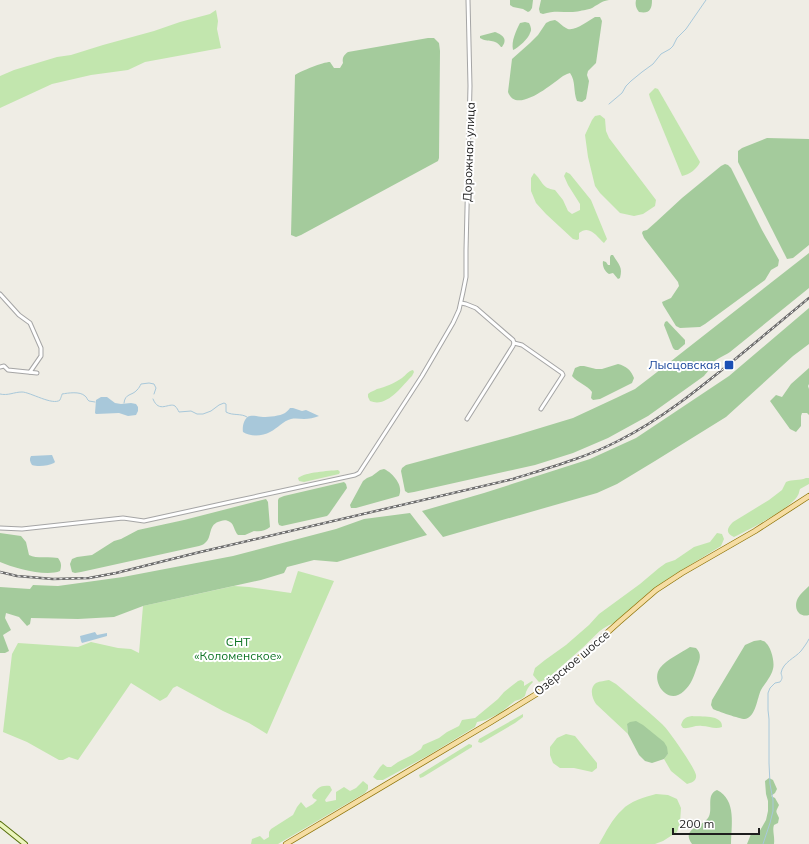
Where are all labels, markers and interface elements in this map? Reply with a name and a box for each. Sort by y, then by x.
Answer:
street label: Дорожная улица [459,102,478,202]
place label: Лысцовская [648,357,720,372]
marker: Лысцовская [723,359,735,371]
street label: Озёрское шоссе [531,626,613,699]
park label: СНТ «Коломенское» [194,634,282,663]
scale bar [673,810,759,836]
text: 200 m [679,816,714,831]

